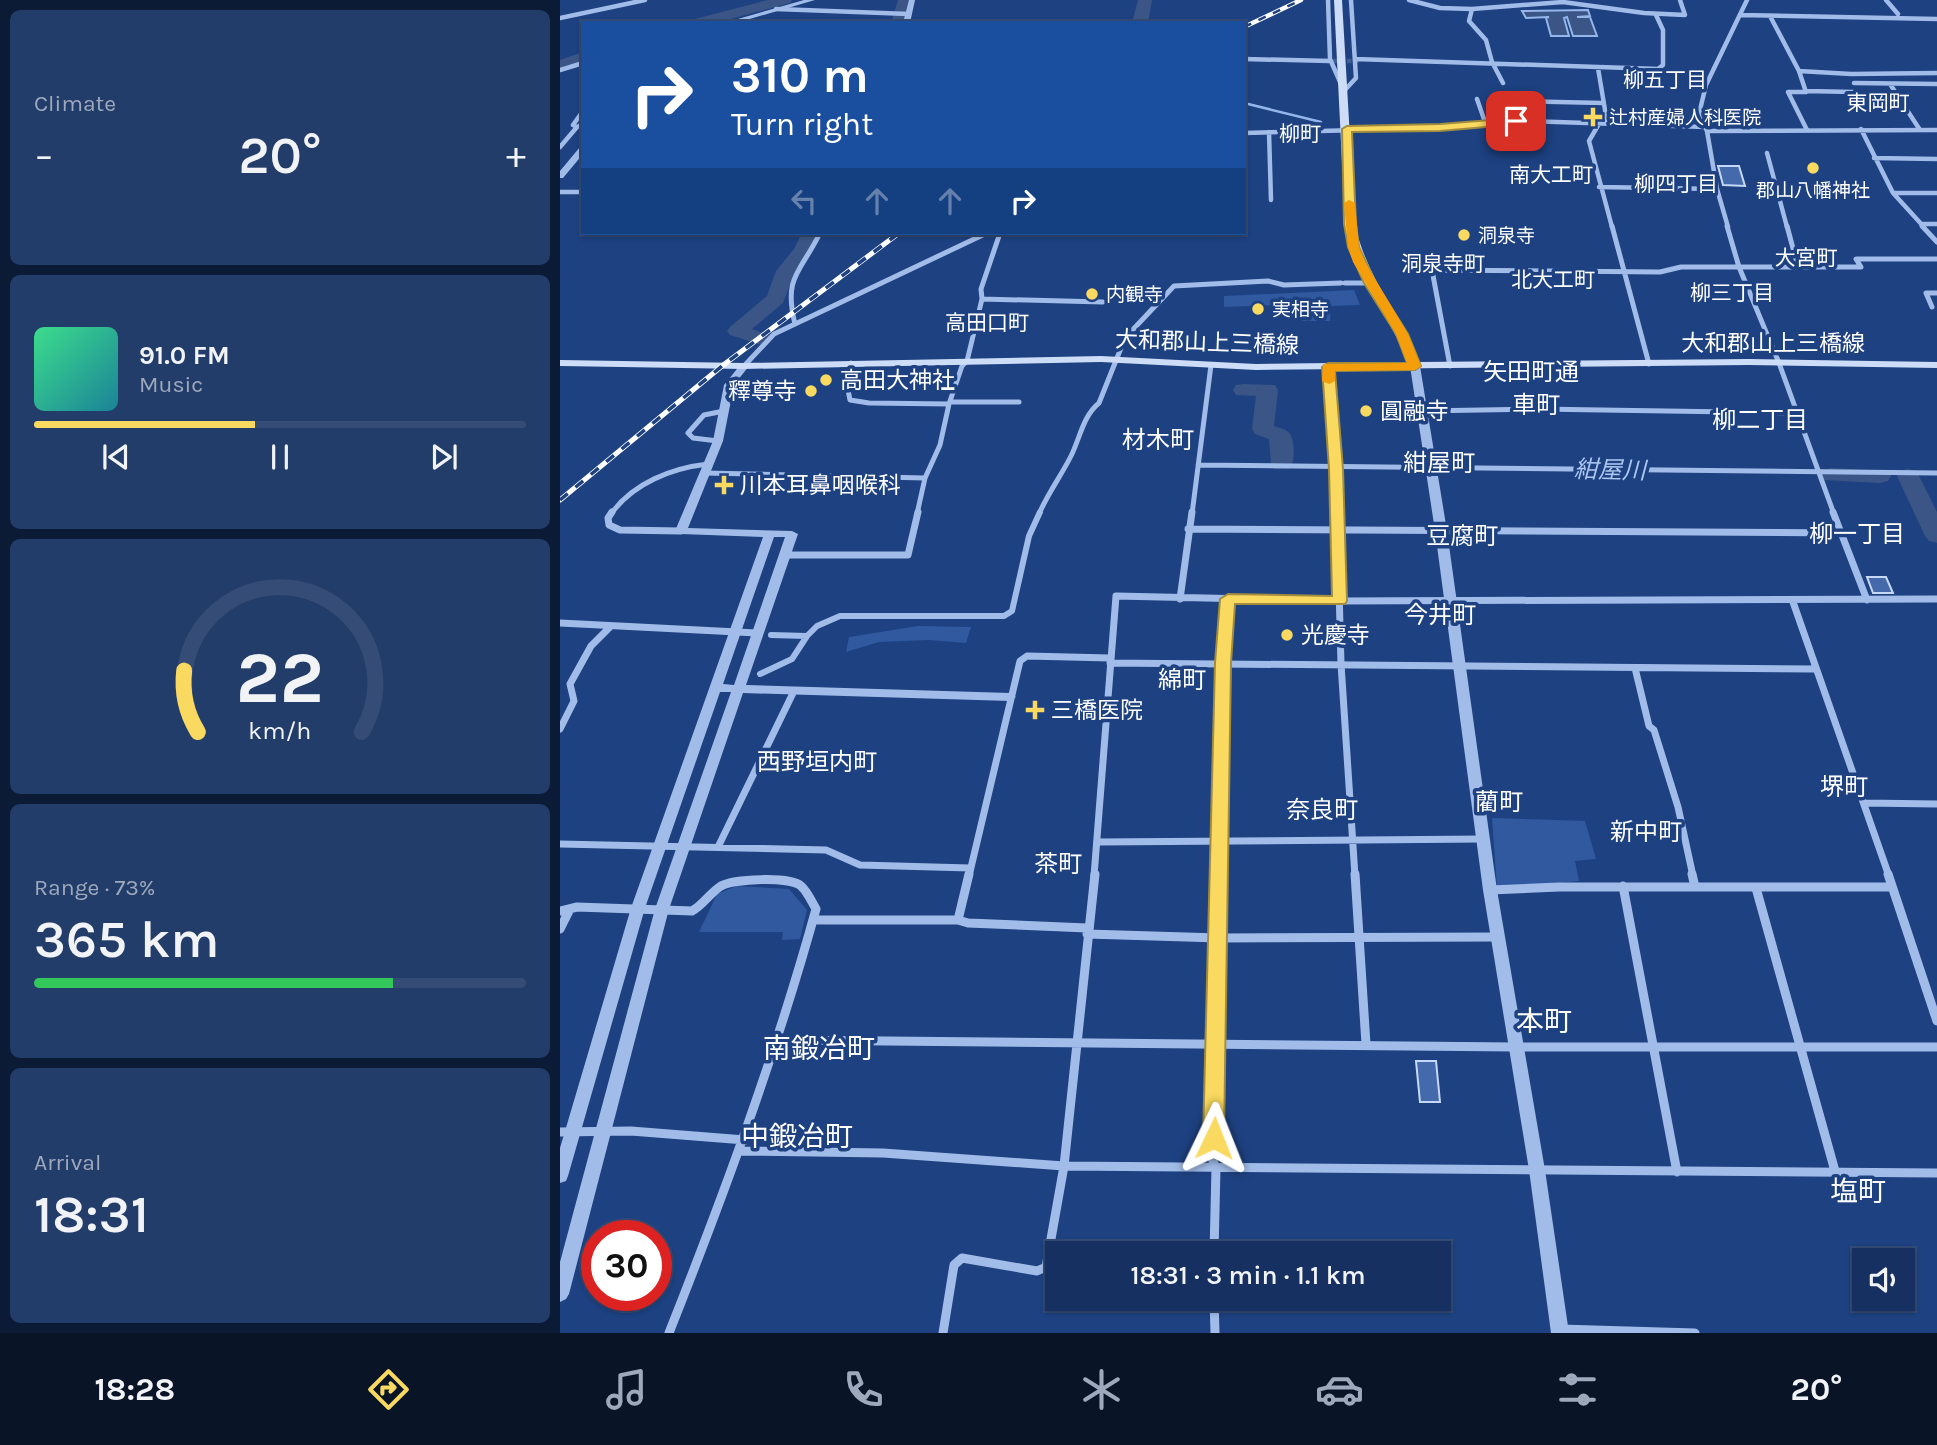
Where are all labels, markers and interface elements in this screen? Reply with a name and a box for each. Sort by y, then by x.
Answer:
text: 310 m [731,47,869,104]
icon: right [616,49,707,140]
district label: 柳五丁目 [1623,68,1707,92]
text: Climate [34,90,116,117]
pin [1486,91,1546,151]
district label: 東岡町 [1847,91,1910,115]
icon: arrive [1497,102,1535,140]
text: Turn right [731,106,873,143]
marker: 辻村産婦人科医院 [1583,107,1603,127]
place label: 辻村産婦人科医院 [1609,107,1761,129]
district label: 柳町 [1279,122,1321,146]
text: 20° [239,125,321,186]
text: − [34,133,54,178]
text: + [506,133,526,178]
marker: 郡山八幡神社 [1805,160,1821,176]
district label: 南大工町 [1509,163,1593,187]
district label: 柳四丁目 [1634,172,1718,196]
place label: 郡山八幡神社 [1756,180,1870,202]
icon: left [785,182,823,220]
icon: ahead [858,182,896,220]
icon: ahead [931,182,969,220]
icon: right [1004,182,1042,220]
place label: 洞泉寺 [1478,225,1535,247]
marker: 洞泉寺 [1456,227,1472,243]
district label: 大宮町 [1775,246,1838,270]
district label: 洞泉寺町 [1401,252,1485,276]
district label: 北大工町 [1511,268,1595,292]
district label: 柳三丁目 [1690,281,1774,305]
place label: 内観寺 [1106,284,1163,306]
marker: 内観寺 [1084,286,1100,302]
place label: 実相寺 [1272,299,1329,321]
marker: 実相寺 [1250,301,1266,317]
district label: 高田口町 [945,311,1029,335]
street label: 大和郡山上三橋線 [1115,326,1299,359]
street label: 大和郡山上三橋線 [1681,330,1865,357]
text: 91.0 FM [139,340,230,371]
district label: 矢田町通 [1483,358,1579,386]
place label: 高田大神社 [840,367,955,394]
text: Music [139,371,203,398]
marker: 高田大神社 [818,372,834,388]
place label: 釋尊寺 [728,378,797,405]
marker: 釋尊寺 [803,383,819,399]
district label: 車町 [1512,391,1560,419]
place label: 圓融寺 [1380,398,1449,425]
marker: 圓融寺 [1358,403,1374,419]
district label: 柳二丁目 [1712,406,1808,434]
district label: 材木町 [1122,426,1194,454]
icon: previous [97,438,135,476]
icon: pause [261,438,299,476]
icon: next [425,438,463,476]
district label: 紺屋町 [1403,449,1475,477]
water label: 紺屋川 [1574,455,1649,485]
place label: 川本耳鼻咽喉科 [740,472,901,499]
marker: 川本耳鼻咽喉科 [714,475,734,495]
district label: 柳一丁目 [1809,520,1905,548]
district label: 豆腐町 [1426,522,1498,550]
district label: 今井町 [1404,601,1476,629]
place label: 光慶寺 [1301,622,1370,649]
marker: 光慶寺 [1279,627,1295,643]
text: 22 [236,636,324,721]
district label: 綿町 [1158,666,1206,694]
place label: 三橋医院 [1051,697,1143,724]
marker: 三橋医院 [1025,700,1045,720]
text: km/h [248,716,312,745]
district label: 西野垣内町 [757,748,877,776]
district label: 堺町 [1820,773,1868,801]
district label: 藺町 [1475,788,1523,816]
district label: 奈良町 [1286,796,1358,824]
district label: 新中町 [1610,818,1682,846]
district label: 茶町 [1034,850,1082,878]
text: Range · 73% [34,874,156,901]
text: 365 km [34,909,219,970]
district label: 本町 [1516,1005,1572,1038]
district label: 南鍛冶町 [763,1032,875,1065]
position arrow [1177,1101,1251,1175]
district label: 中鍛冶町 [741,1120,853,1153]
text: Arrival [34,1149,101,1176]
district label: 塩町 [1830,1175,1886,1208]
text: 18:31 [34,1184,149,1245]
speed limit sign: 30 [581,1220,672,1311]
map controls [1852,1248,1915,1311]
button: sound [1852,1248,1915,1311]
text: 18:31 · 3 min · 1.1 km [1130,1260,1366,1291]
icon: directions [364,1365,413,1414]
icon: music [602,1365,651,1414]
icon: phone [839,1365,888,1414]
icon: climate [1077,1365,1126,1414]
icon: car [1315,1365,1364,1414]
icon: filters [1553,1365,1602,1414]
text: 18:28 [94,1371,175,1408]
text: 20° [1791,1371,1843,1408]

